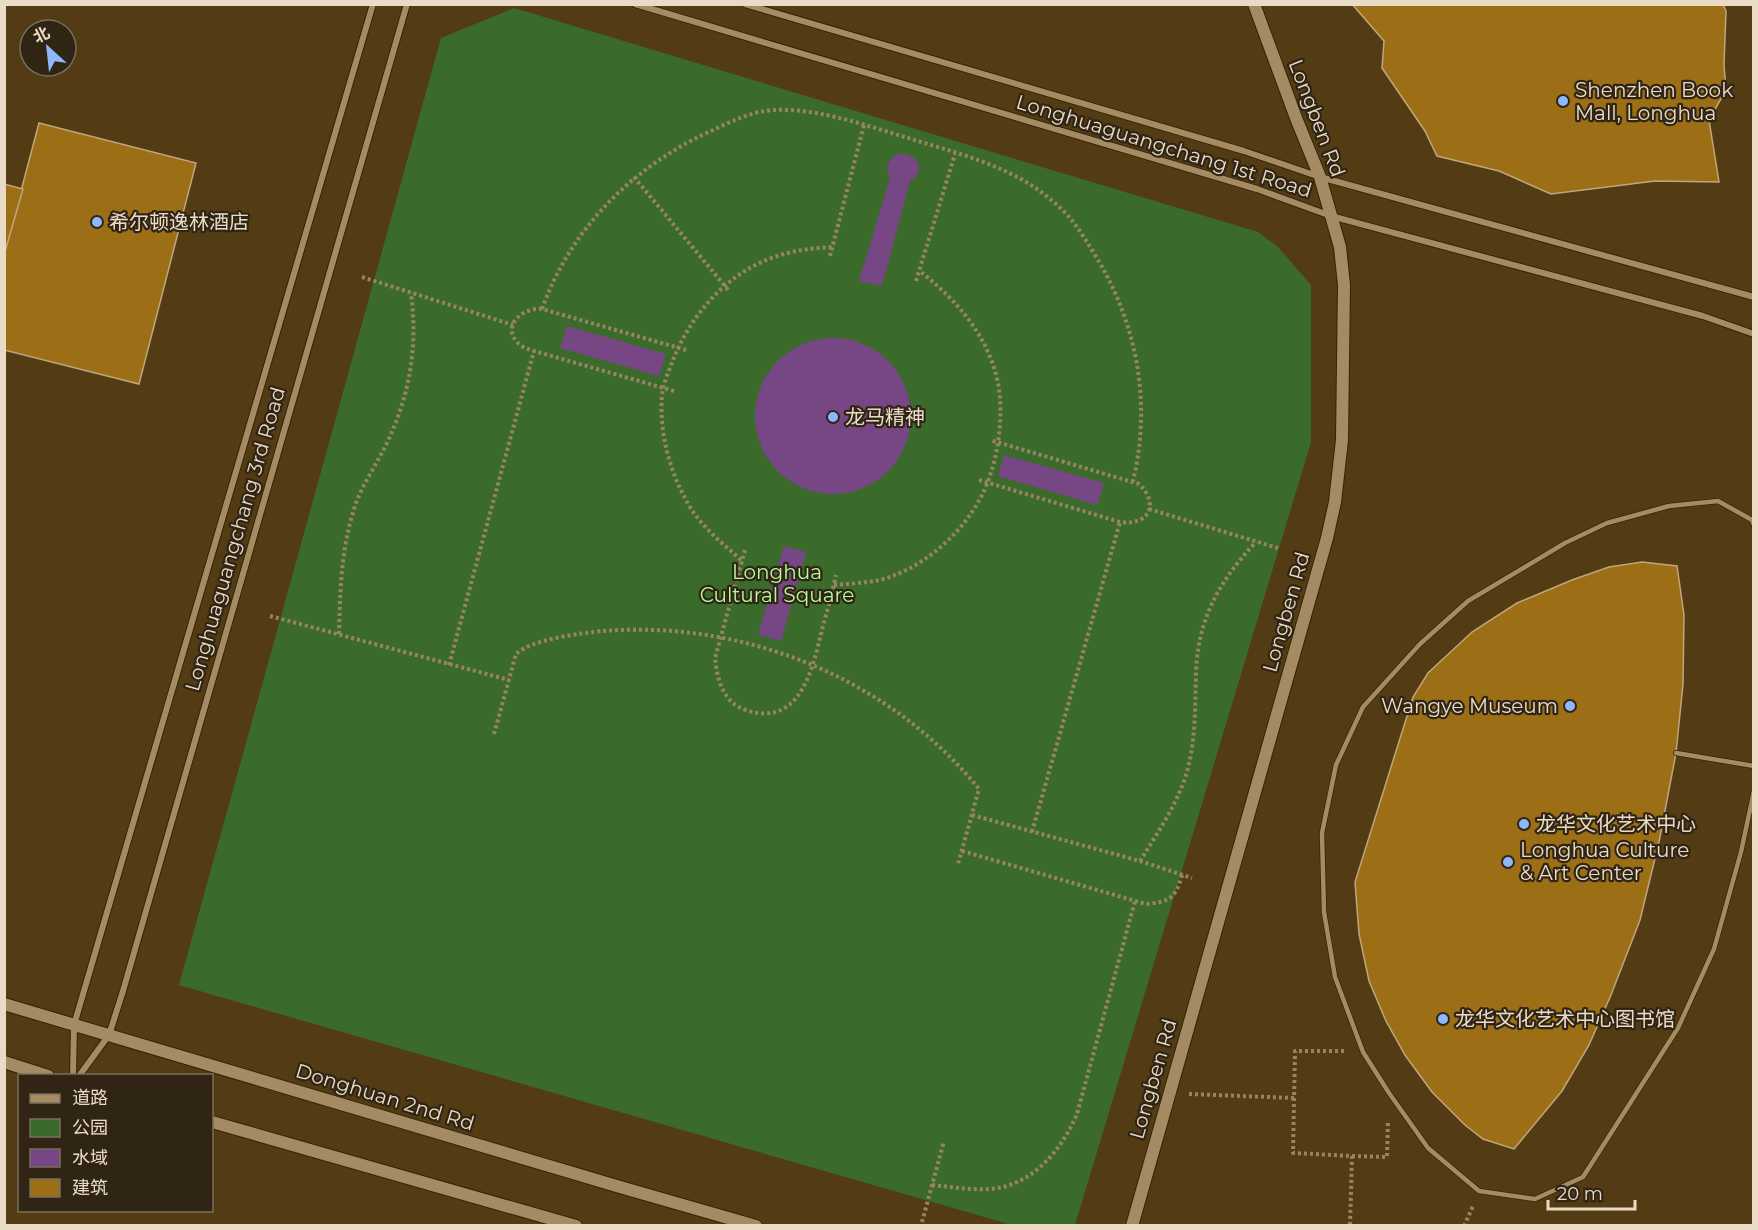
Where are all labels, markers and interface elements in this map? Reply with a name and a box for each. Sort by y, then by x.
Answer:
north arrow [18,18,78,78]
text: 北 [30,23,53,47]
street label: Longben Rd [1284,56,1350,180]
place label: Shenzhen Book Mall, Longhua [1575,78,1733,125]
street label: Longhuaguangchang 1st Road [1013,90,1315,202]
marker: Shenzhen Book Mall, Longhua [1556,94,1570,108]
place label: 希尔顿逸林酒店 [109,210,249,234]
marker: 希尔顿逸林酒店 [90,215,104,229]
street label: Longhuaguangchang 3rd Road [180,384,290,694]
place label: 龙马精神 [845,405,925,429]
marker: 龙马精神 [826,410,840,424]
street label: Longben Rd [1257,549,1315,675]
park label: Longhua Cultural Square [700,560,854,607]
place label: Wangye Museum [1381,694,1558,718]
marker: Wangye Museum [1563,699,1577,713]
place label: 龙华文化艺术中心 [1536,812,1696,836]
marker: 龙华文化艺术中心 [1517,817,1531,831]
place label: Longhua Culture & Art Center [1520,838,1689,885]
marker: Longhua Culture & Art Center [1501,855,1515,869]
place label: 龙华文化艺术中心图书馆 [1455,1007,1675,1031]
marker: 龙华文化艺术中心图书馆 [1436,1012,1450,1026]
street label: Longben Rd [1124,1016,1182,1142]
street label: Donghuan 2nd Rd [293,1058,477,1136]
legend [18,1074,213,1212]
text: 道路 [72,1087,108,1109]
text: 公园 [72,1117,108,1139]
text: 水域 [72,1147,108,1169]
scale bar [1548,1173,1635,1211]
text: 建筑 [72,1177,108,1199]
text: 20 m [1557,1183,1603,1205]

